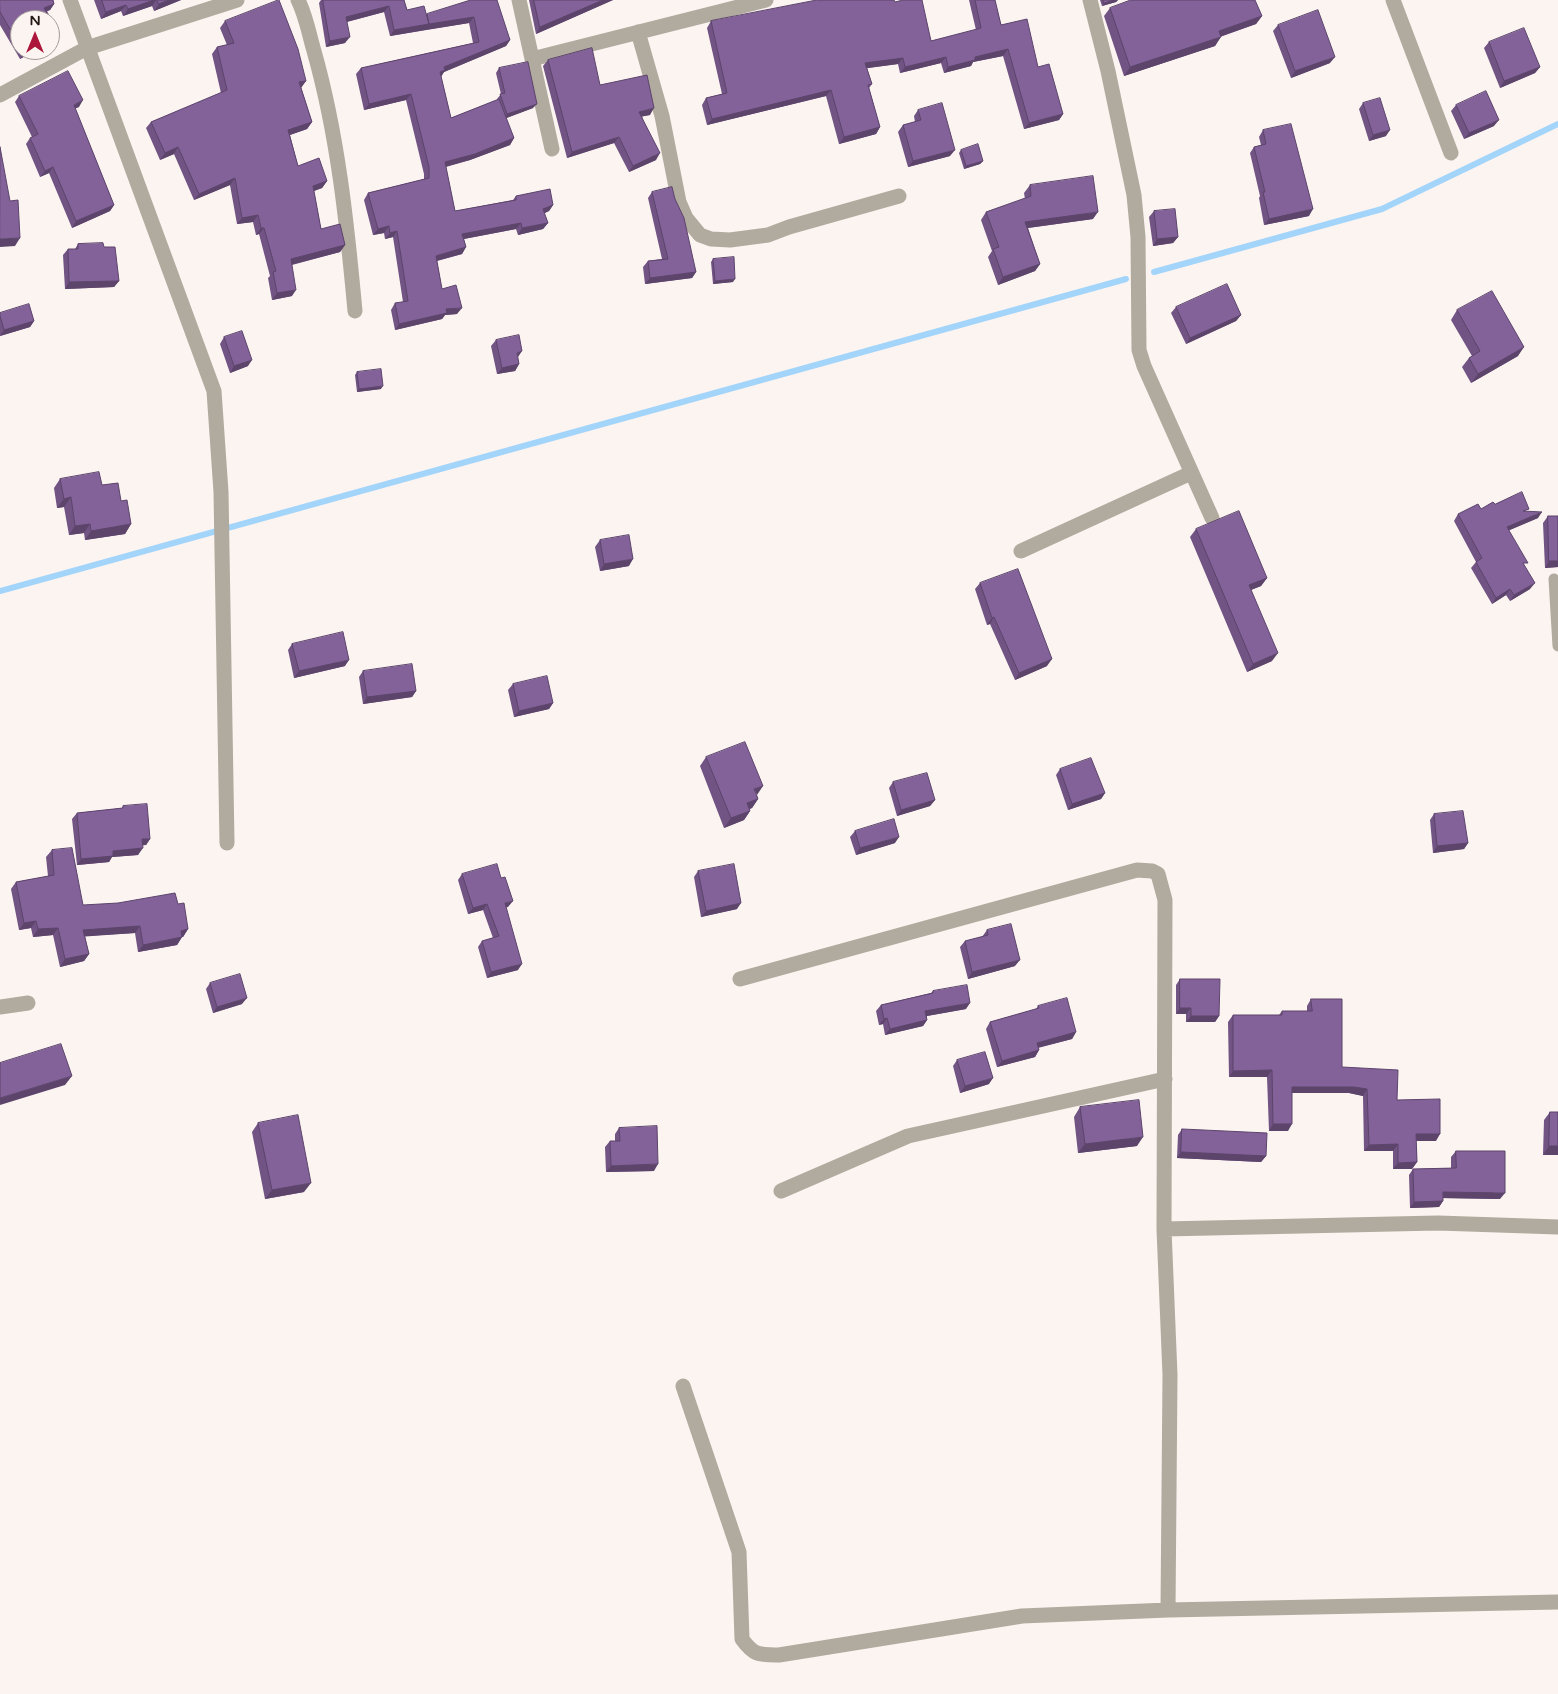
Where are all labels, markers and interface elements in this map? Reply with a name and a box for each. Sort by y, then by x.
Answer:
north arrow [10,10,60,60]
text: N [29,12,41,29]

